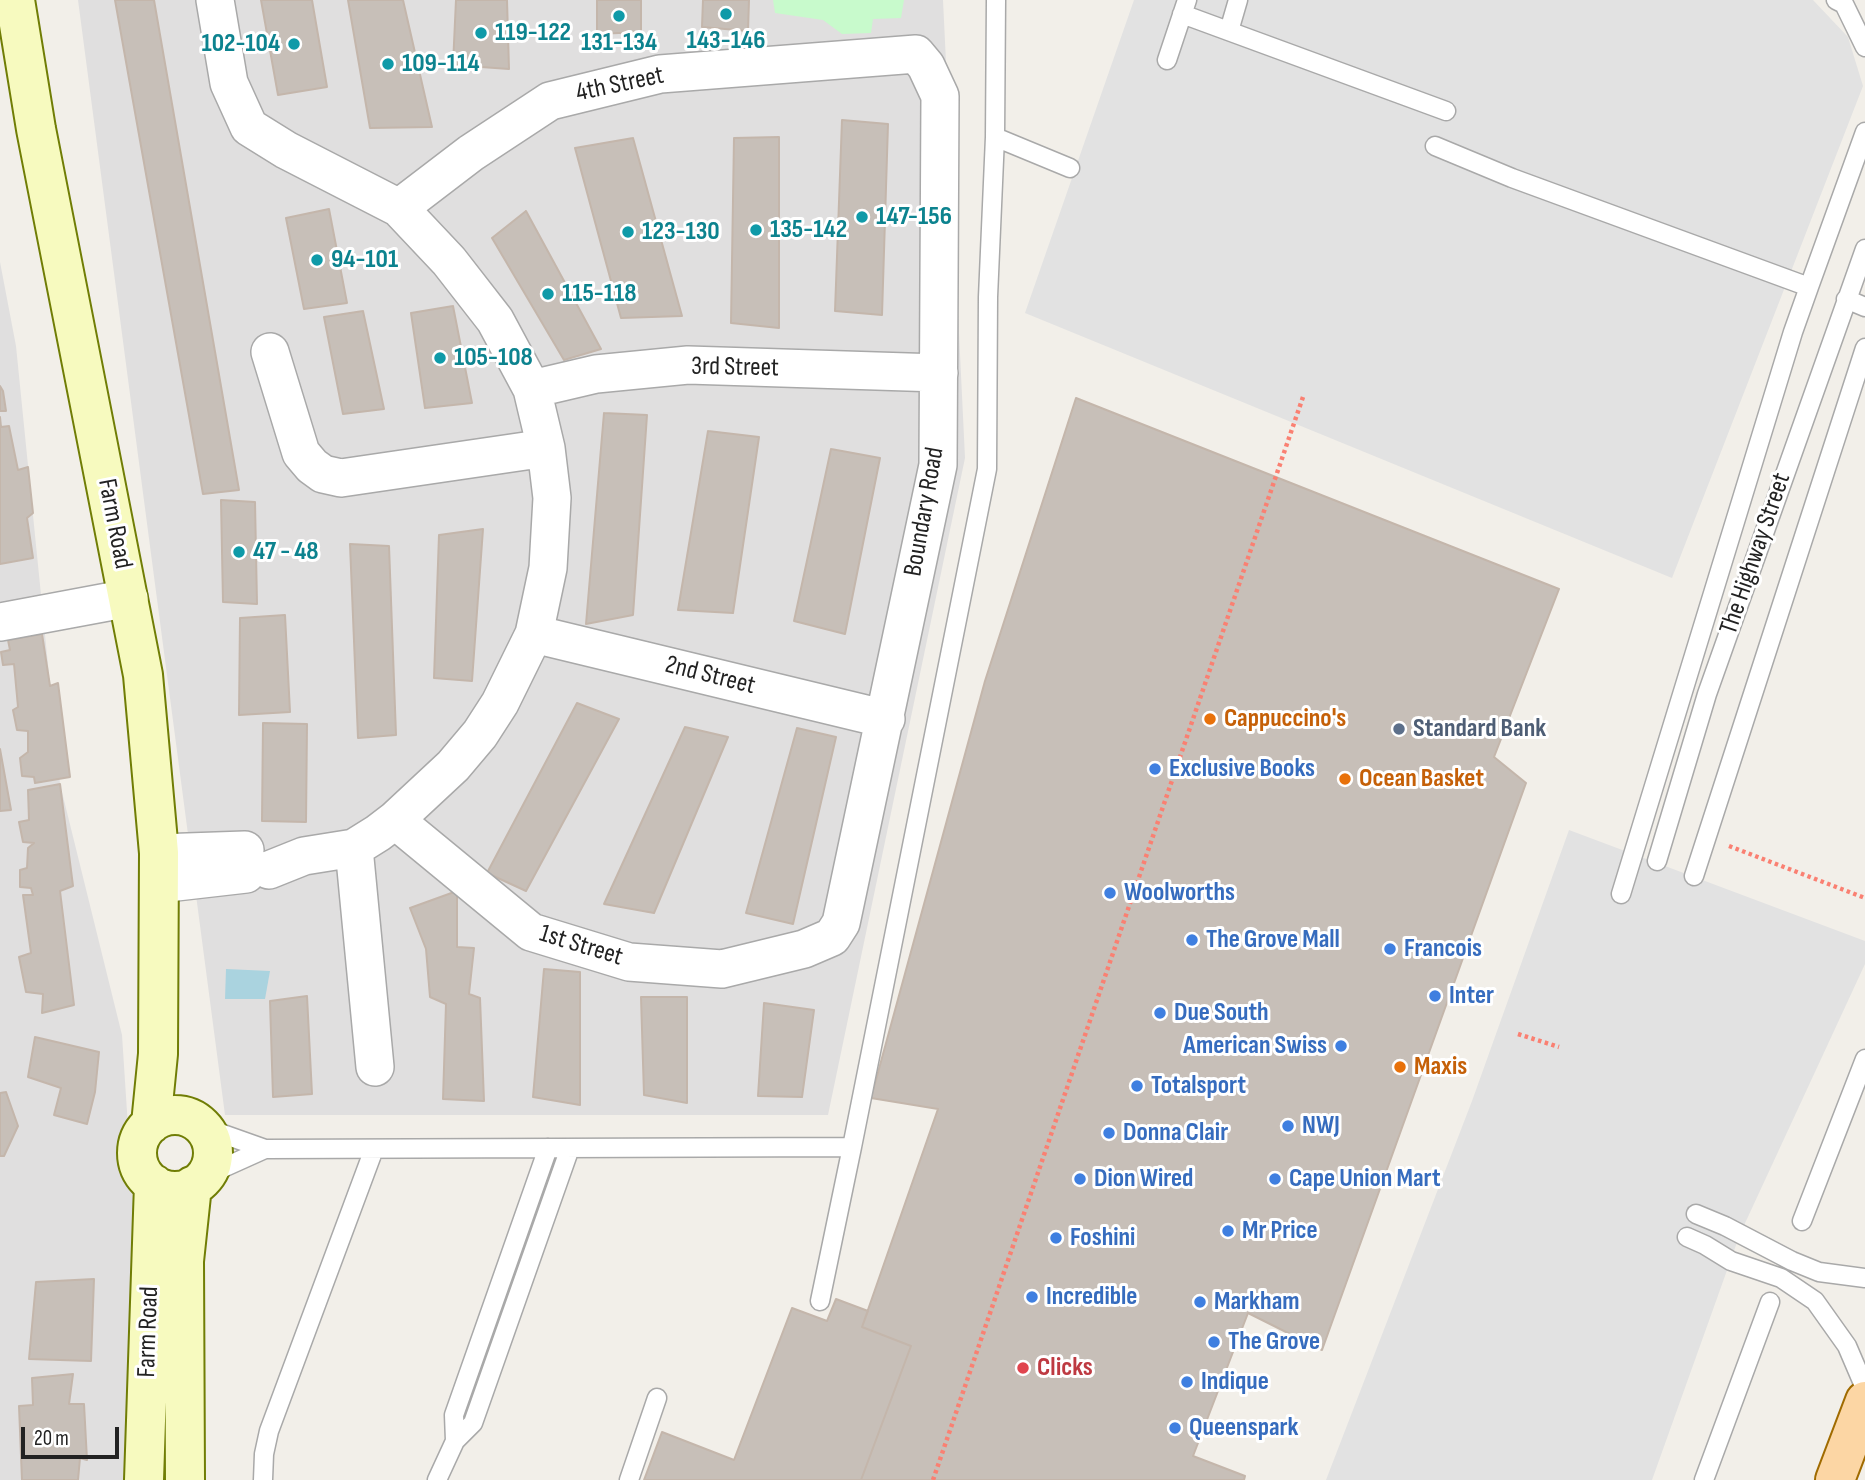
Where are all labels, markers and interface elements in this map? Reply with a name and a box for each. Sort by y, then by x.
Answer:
marker: 143-146 [718,6,734,22]
marker: 131-134 [611,8,627,24]
place label: 119-122 [495,17,571,49]
marker: 119-122 [473,25,489,41]
place label: 143-146 [687,25,765,57]
place label: 131-134 [581,27,657,59]
place label: 102-104 [201,28,280,60]
marker: 102-104 [286,36,302,52]
place label: 109-114 [402,48,480,80]
marker: 109-114 [380,56,396,72]
street label: 4th Street [573,60,667,110]
place label: 147-156 [876,201,952,233]
marker: 147-156 [854,209,870,225]
place label: 135-142 [770,214,847,246]
place label: 123-130 [642,216,720,248]
marker: 135-142 [748,222,764,238]
marker: 123-130 [620,224,636,240]
place label: 94-101 [331,244,398,276]
marker: 94-101 [309,252,325,268]
place label: 115-118 [562,278,636,310]
marker: 115-118 [540,286,556,302]
place label: 105-108 [454,342,533,374]
marker: 105-108 [432,350,448,366]
street label: 3rd Street [691,352,779,384]
street label: Boundary Road [898,445,952,579]
street label: The Highway Street [1714,469,1798,639]
street label: Farm Road [90,476,138,572]
place label: 47 - 48 [253,536,319,568]
marker: 47 - 48 [231,544,247,560]
street label: 2nd Street [662,650,758,702]
place label: Cappuccino's [1224,703,1346,735]
marker: Cappuccino's [1202,711,1218,727]
place label: Standard Bank [1413,713,1546,745]
marker: Standard Bank [1391,721,1407,737]
place label: Exclusive Books [1169,753,1315,785]
marker: Exclusive Books [1147,761,1163,777]
place label: Ocean Basket [1359,763,1484,795]
marker: Ocean Basket [1337,771,1353,787]
place label: Woolworths [1124,877,1235,909]
marker: Woolworths [1102,885,1118,901]
street label: 1st Street [536,919,626,973]
place label: The Grove Mall [1206,924,1340,956]
marker: The Grove Mall [1184,932,1200,948]
place label: Francois [1404,933,1482,965]
marker: Francois [1382,941,1398,957]
place label: Inter [1449,980,1494,1012]
marker: Inter [1427,988,1443,1004]
place label: Due South [1174,997,1269,1029]
marker: Due South [1152,1005,1168,1021]
place label: American Swiss [1183,1030,1327,1062]
marker: American Swiss [1333,1038,1349,1054]
place label: Maxis [1414,1051,1467,1083]
marker: Maxis [1392,1059,1408,1075]
place label: Totalsport [1151,1070,1246,1102]
marker: Totalsport [1129,1078,1145,1094]
place label: NWJ [1302,1110,1340,1142]
place label: Donna Clair [1123,1117,1228,1149]
marker: NWJ [1280,1118,1296,1134]
marker: Donna Clair [1101,1125,1117,1141]
place label: Dion Wired [1094,1163,1193,1195]
place label: Cape Union Mart [1289,1163,1441,1195]
marker: Dion Wired [1072,1171,1088,1187]
marker: Cape Union Mart [1267,1171,1283,1187]
place label: Mr Price [1242,1215,1318,1247]
place label: Foshini [1070,1222,1135,1254]
marker: Mr Price [1220,1223,1236,1239]
marker: Foshini [1048,1230,1064,1246]
place label: Incredible [1046,1281,1137,1313]
street label: Farm Road [132,1286,166,1378]
place label: Markham [1214,1286,1300,1318]
marker: Incredible [1024,1289,1040,1305]
marker: Markham [1192,1294,1208,1310]
place label: The Grove [1228,1326,1320,1358]
marker: The Grove [1206,1334,1222,1350]
place label: Clicks [1037,1352,1093,1384]
marker: Clicks [1015,1360,1031,1376]
place label: Indique [1201,1366,1269,1398]
marker: Indique [1179,1374,1195,1390]
place label: Queenspark [1189,1412,1299,1444]
scale bar [24,1414,122,1458]
marker: Queenspark [1167,1420,1183,1436]
text: 20 m [34,1426,69,1451]

